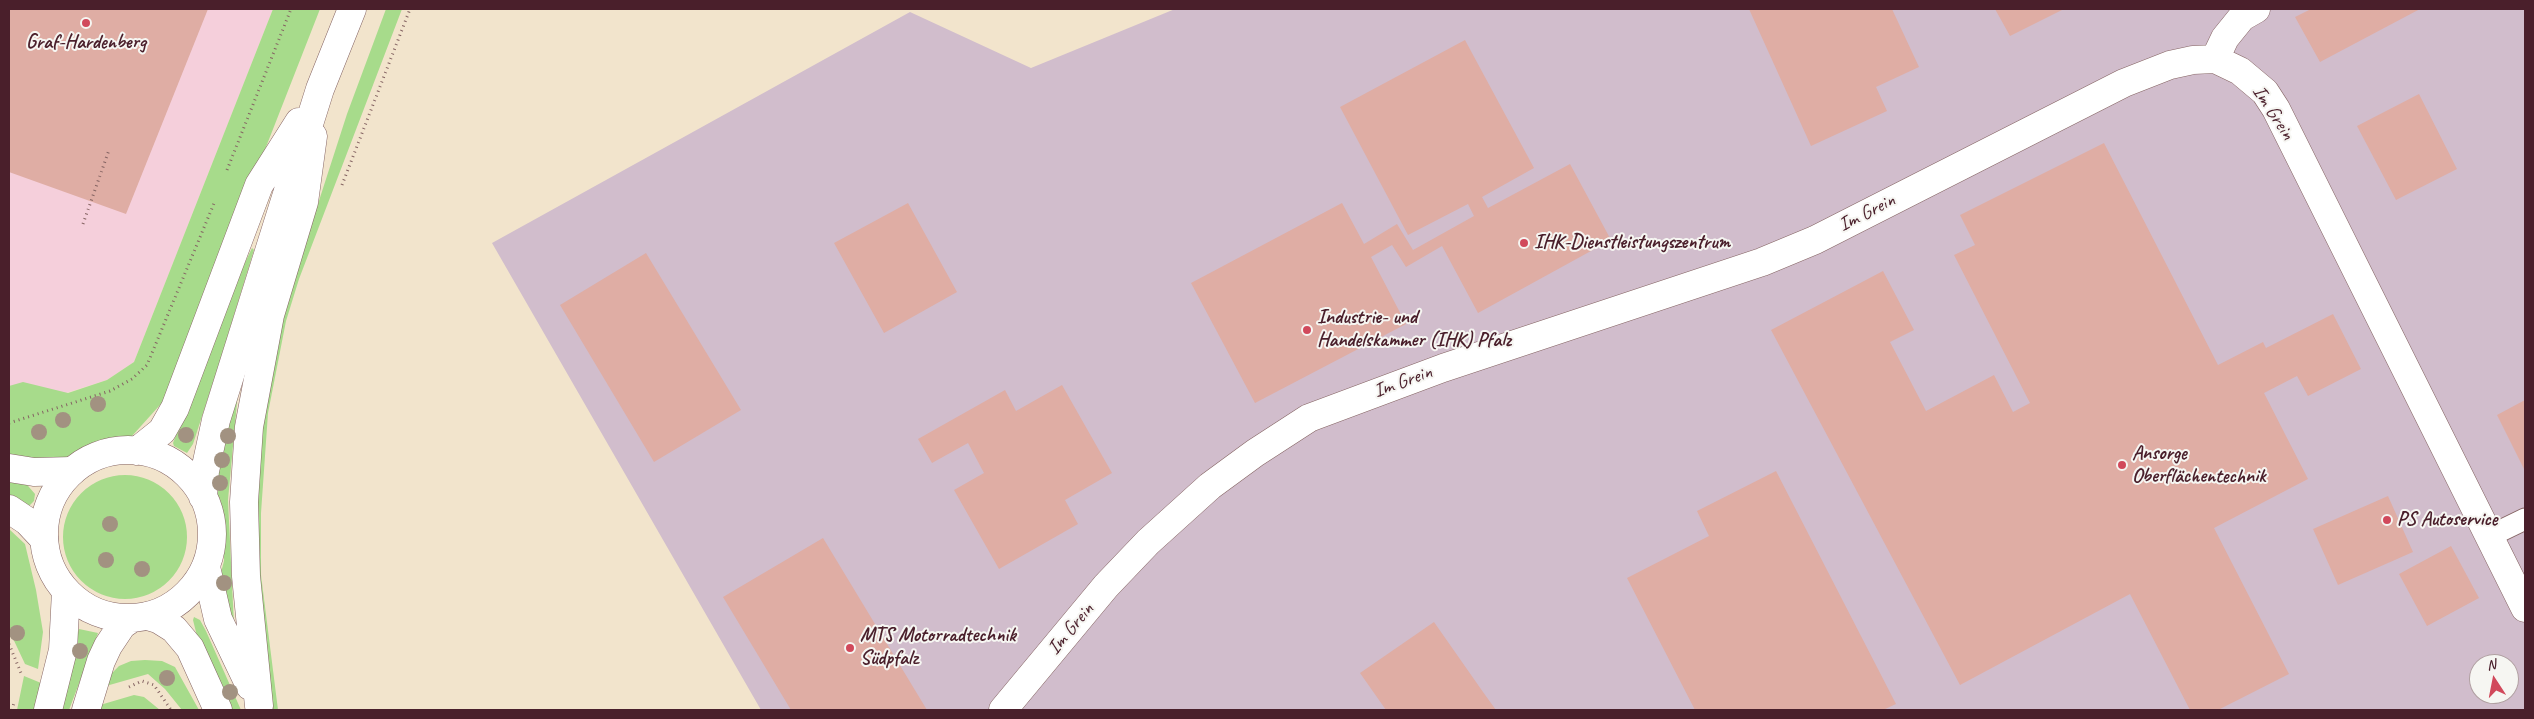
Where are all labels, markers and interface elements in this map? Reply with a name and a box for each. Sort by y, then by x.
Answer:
marker: Graf-Hardenberg [80,17,92,29]
place label: Graf-Hardenberg [26,31,146,55]
street label: Im Grein [2247,81,2299,145]
street label: Im Grein [1835,189,1899,237]
place label: IHK-Dienstleistungszentrum [1534,231,1730,255]
marker: IHK-Dienstleistungszentrum [1518,237,1530,249]
place label: Industrie- und Handelskammer (IHK) Pfalz [1317,306,1511,353]
marker: Industrie- und Handelskammer (IHK) Pfalz [1301,324,1313,336]
street label: Im Grein [1371,360,1435,404]
place label: Ansorge Oberflächentechnik [2132,442,2266,489]
marker: Ansorge Oberflächentechnik [2116,459,2128,471]
place label: PS Autoservice [2397,508,2497,532]
marker: PS Autoservice [2381,514,2393,526]
street label: Im Grein [1042,598,1100,660]
place label: MTS Motorradtechnik Südpfalz [860,624,1016,671]
marker: MTS Motorradtechnik Südpfalz [844,642,856,654]
north arrow [2469,654,2519,704]
text: N [2485,656,2497,674]

